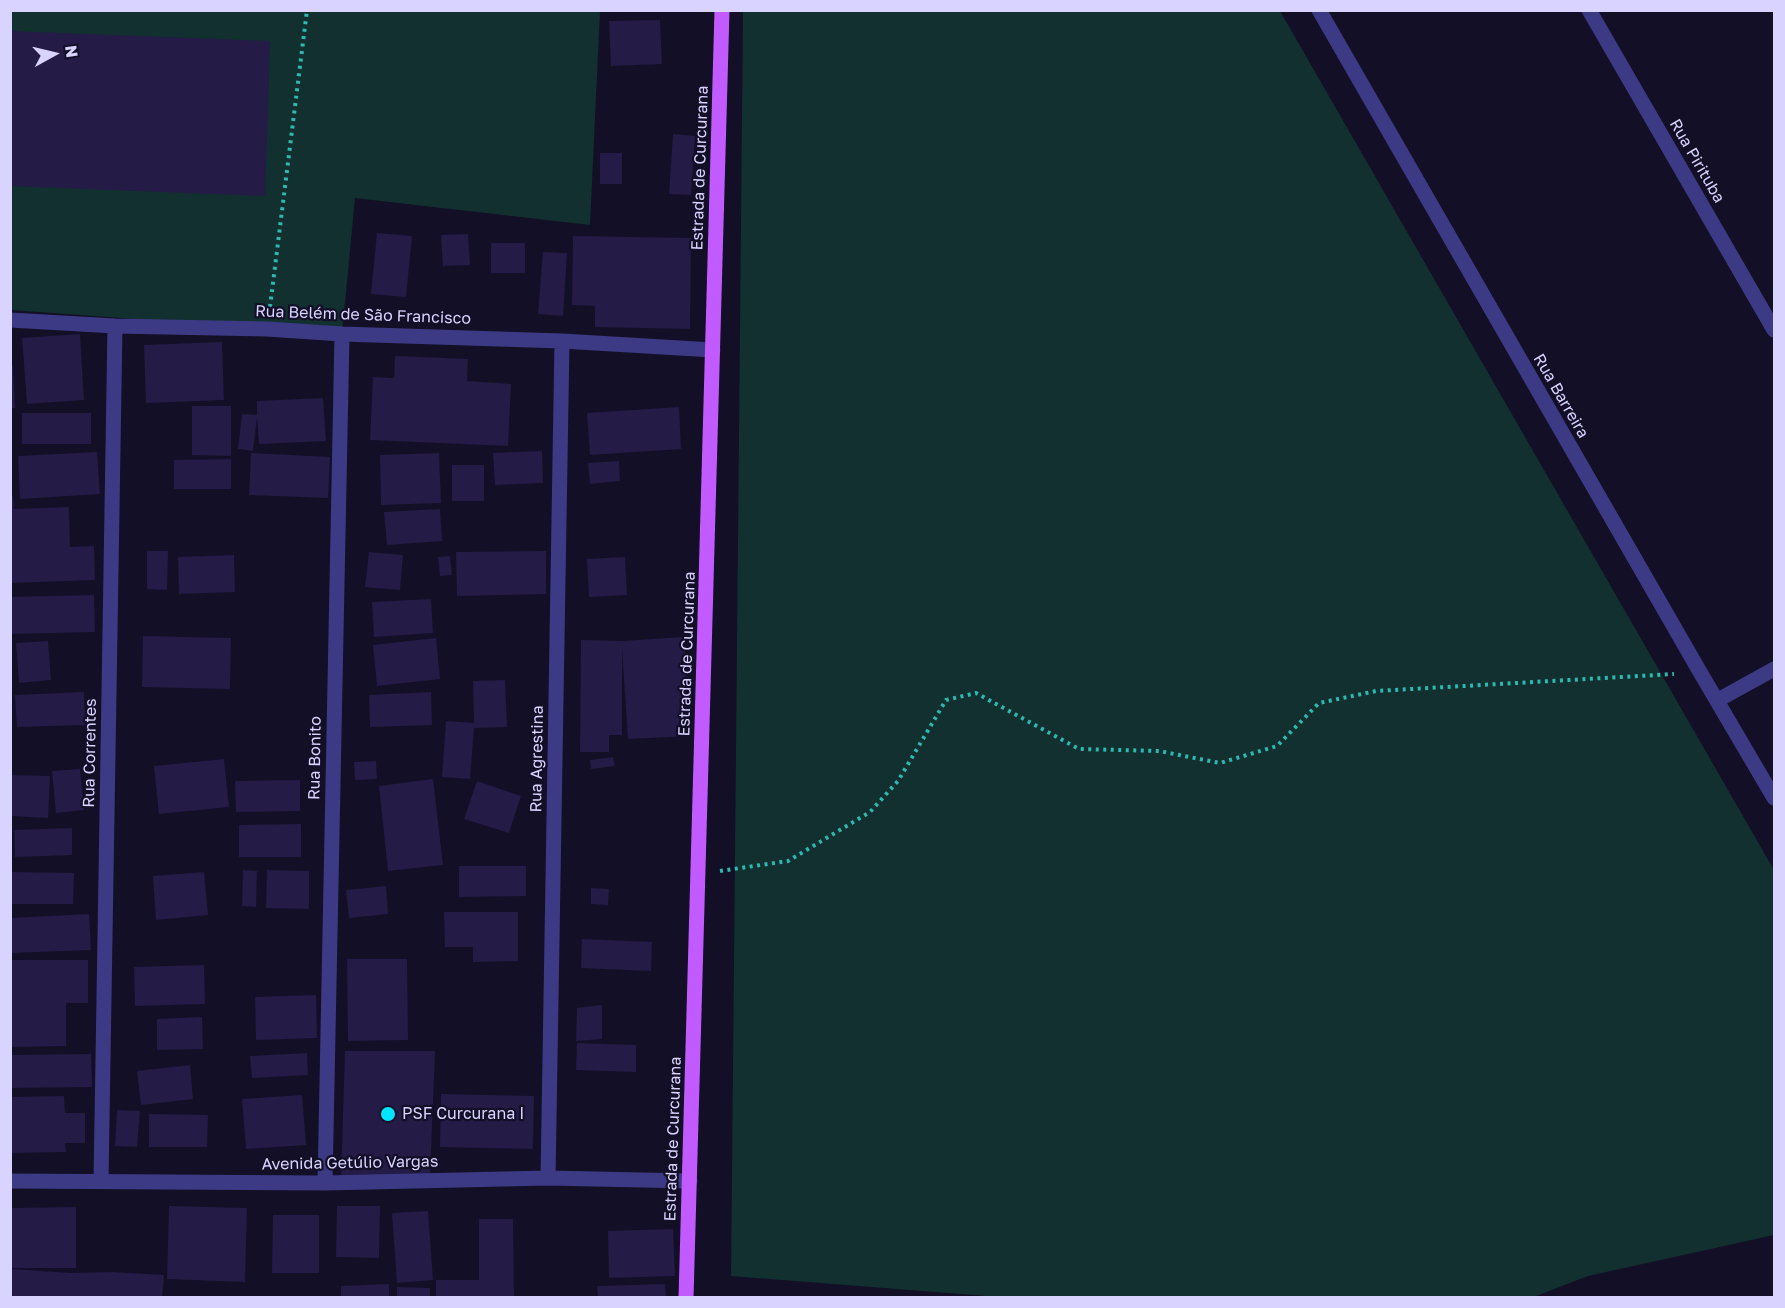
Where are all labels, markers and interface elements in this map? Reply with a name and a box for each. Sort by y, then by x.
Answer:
north arrow [24,24,84,84]
text: N [61,44,83,59]
street label: Estrada de Curcurana [688,85,712,251]
street label: Rua Pirituba [1665,116,1729,206]
street label: Rua Belém de São Francisco [255,302,471,328]
street label: Rua Barreira [1529,350,1593,442]
street label: Estrada de Curcurana [675,571,699,737]
street label: Rua Correntes [79,698,101,808]
street label: Rua Agrestina [526,705,548,813]
street label: Rua Bonito [305,716,325,800]
street label: Estrada de Curcurana [661,1056,685,1222]
place label: PSF Curcurana I [402,1104,524,1124]
marker: PSF Curcurana I [379,1105,397,1123]
street label: Avenida Getúlio Vargas [262,1152,438,1174]

